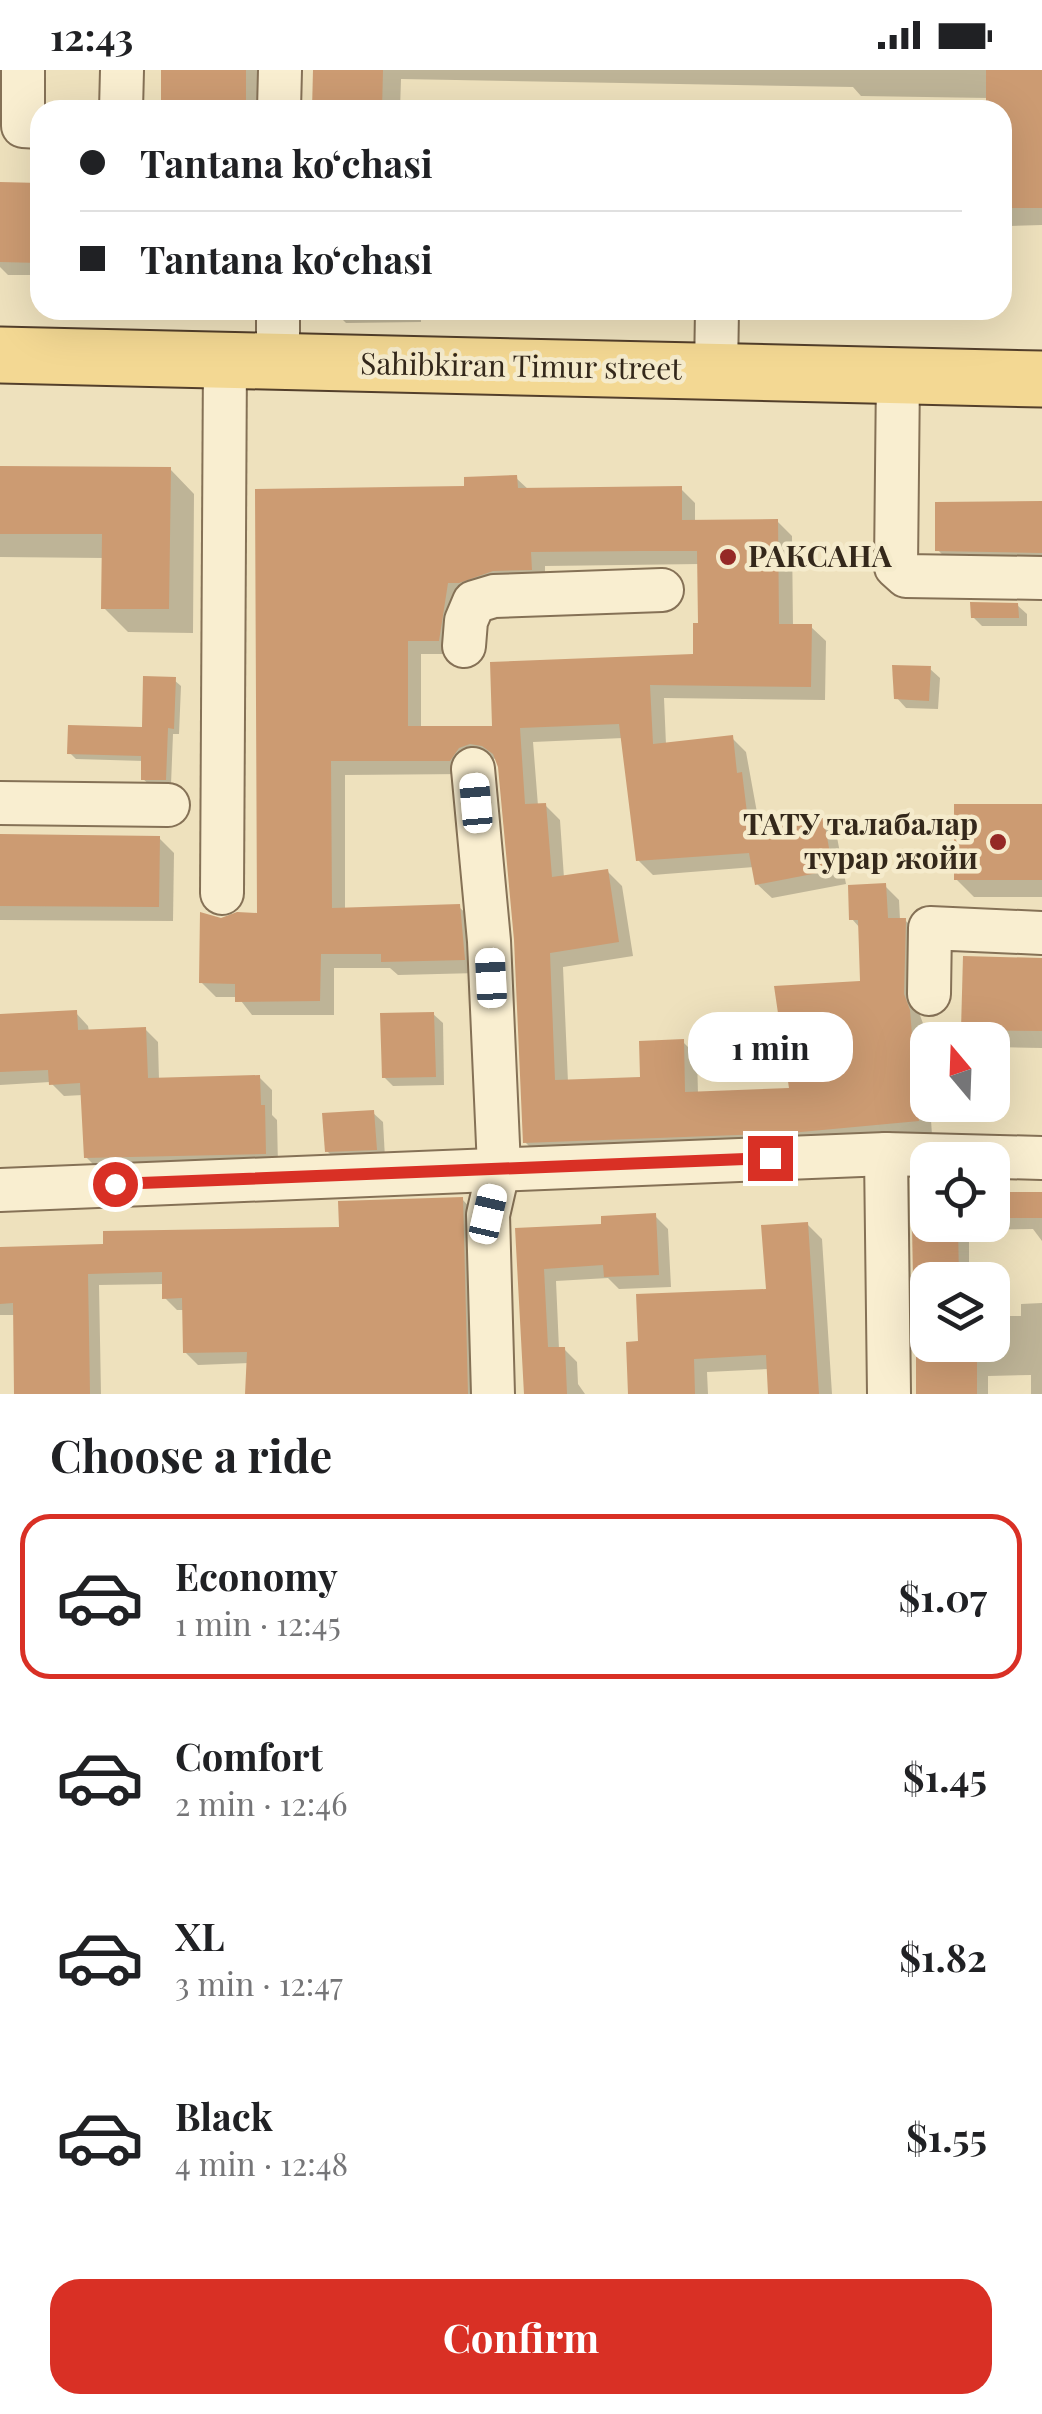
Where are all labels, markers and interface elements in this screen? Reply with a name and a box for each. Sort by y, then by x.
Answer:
text: 12:43 [50,10,133,61]
text: Tantana koʻchasi [140,137,433,188]
text: Tantana koʻchasi [140,233,433,284]
street label: Sahibkiran Timur street [360,342,683,388]
place label: РАКСАНА [748,535,893,575]
marker: РАКСАНА [717,546,739,568]
car [458,772,494,834]
place label: ТАТУ талабалар турар жойи [743,803,978,877]
marker: ТАТУ талабалар турар жойи [987,831,1009,853]
car [474,947,508,1009]
callout: 1 min [688,1013,852,1083]
north arrow [910,1022,1010,1122]
map controls [910,1022,1010,1362]
text: 1 min [731,1025,810,1068]
route end [748,1136,793,1181]
button: locate [910,1142,1010,1242]
route start [93,1162,138,1207]
car [467,1181,509,1247]
button: layers [910,1262,1010,1362]
text: Choose a ride [50,1424,332,1484]
text: Economy [175,1550,338,1601]
icon: car [55,1552,145,1642]
text: $1.07 [899,1571,987,1622]
text: 1 min · 12:45 [175,1601,341,1644]
text: Comfort [175,1730,323,1781]
icon: car [55,1732,145,1822]
text: $1.45 [903,1751,987,1802]
text: 2 min · 12:46 [175,1781,348,1824]
text: XL [175,1910,224,1961]
icon: car [55,1912,145,2002]
text: $1.82 [899,1931,987,1982]
text: 3 min · 12:47 [175,1961,343,2004]
text: Black [175,2090,273,2141]
icon: car [55,2092,145,2182]
text: $1.55 [906,2111,987,2162]
text: 4 min · 12:48 [175,2141,348,2184]
button: Confirm [50,2279,992,2394]

